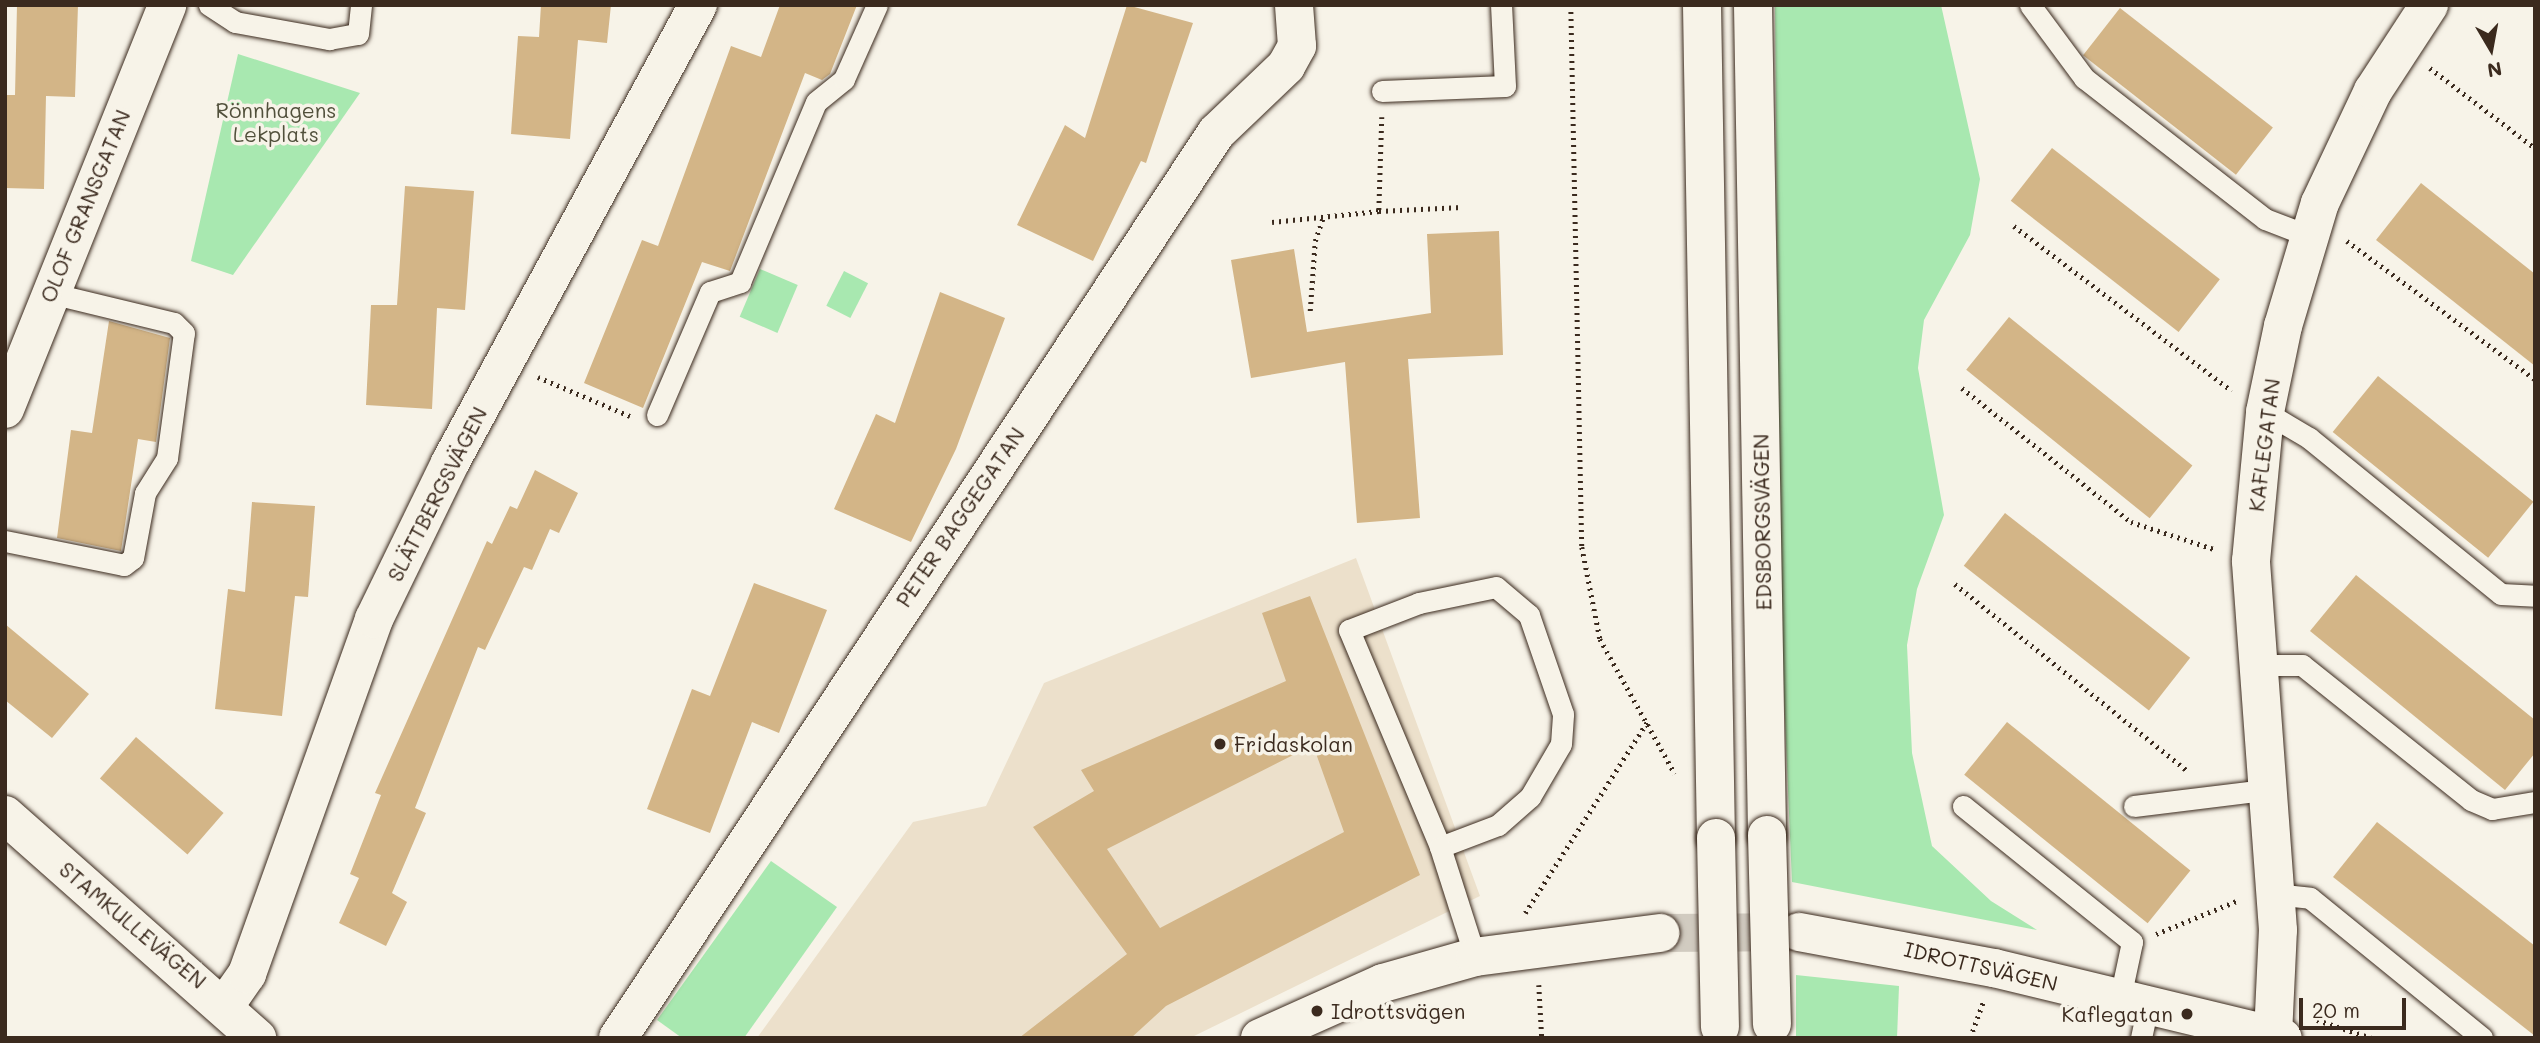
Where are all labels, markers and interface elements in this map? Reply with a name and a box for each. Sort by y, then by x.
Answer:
north arrow [2456,14,2526,84]
text: N [2485,57,2504,84]
park label: Rönnhagens Lekplats [215,97,337,147]
street label: OLOF GRANSGATAN [35,106,135,306]
street label: KAFLEGATAN [2243,377,2285,513]
street label: SLÄTTBERGSVÄGEN [382,402,492,586]
street label: PETER BAGGEGATAN [890,422,1030,612]
street label: EDSBORGSVÄGEN [1748,433,1776,611]
place label: Fridaskolan [1234,731,1353,757]
marker: Fridaskolan [1212,736,1228,752]
street label: STAMKULLEVÄGEN [55,856,211,994]
street label: IDROTTSVÄGEN [1902,936,2060,996]
scale bar [2302,984,2409,1028]
text: 20 m [2312,996,2360,1023]
place label: Idrottsvägen [1331,998,1465,1024]
place label: Kaflegatan [2062,1001,2173,1027]
marker: Idrottsvägen [1309,1003,1325,1019]
marker: Kaflegatan [2179,1006,2195,1022]

